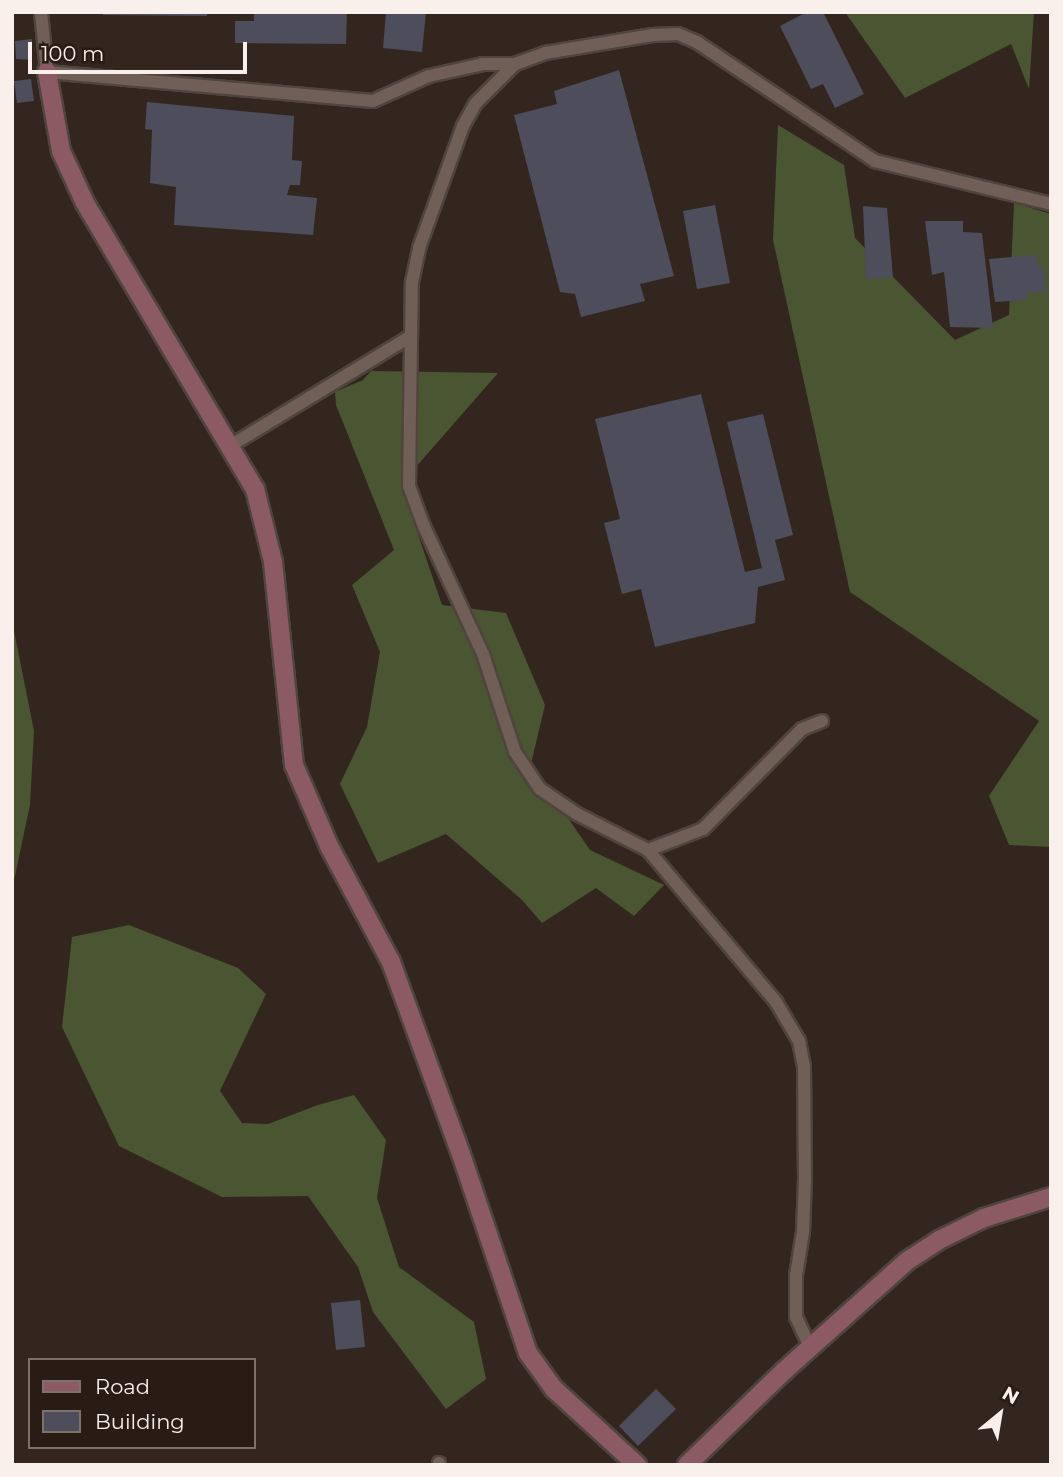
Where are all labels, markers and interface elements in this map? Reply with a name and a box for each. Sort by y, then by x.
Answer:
scale bar [32,28,250,72]
text: 100 m [41,41,104,66]
legend [28,1358,256,1449]
text: Road [95,1374,150,1399]
north arrow [965,1379,1035,1449]
text: N [998,1382,1023,1409]
text: Building [95,1409,185,1434]

